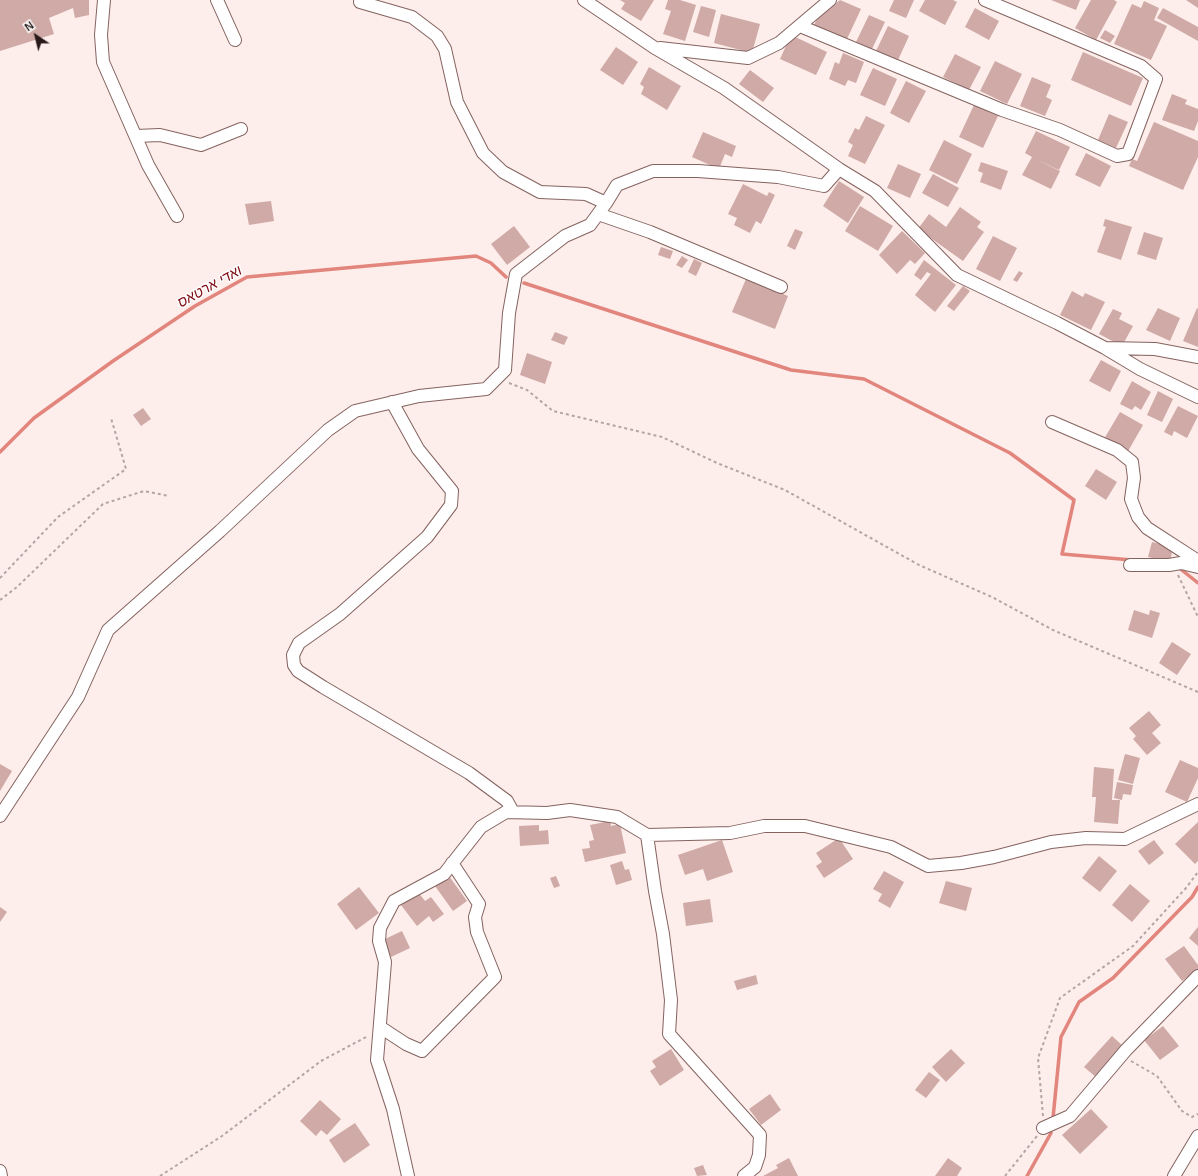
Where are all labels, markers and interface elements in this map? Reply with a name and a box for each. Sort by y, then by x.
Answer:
north arrow [16,16,56,56]
text: N [22,19,36,33]
water label: ואדי ארטאס [175,262,245,312]

